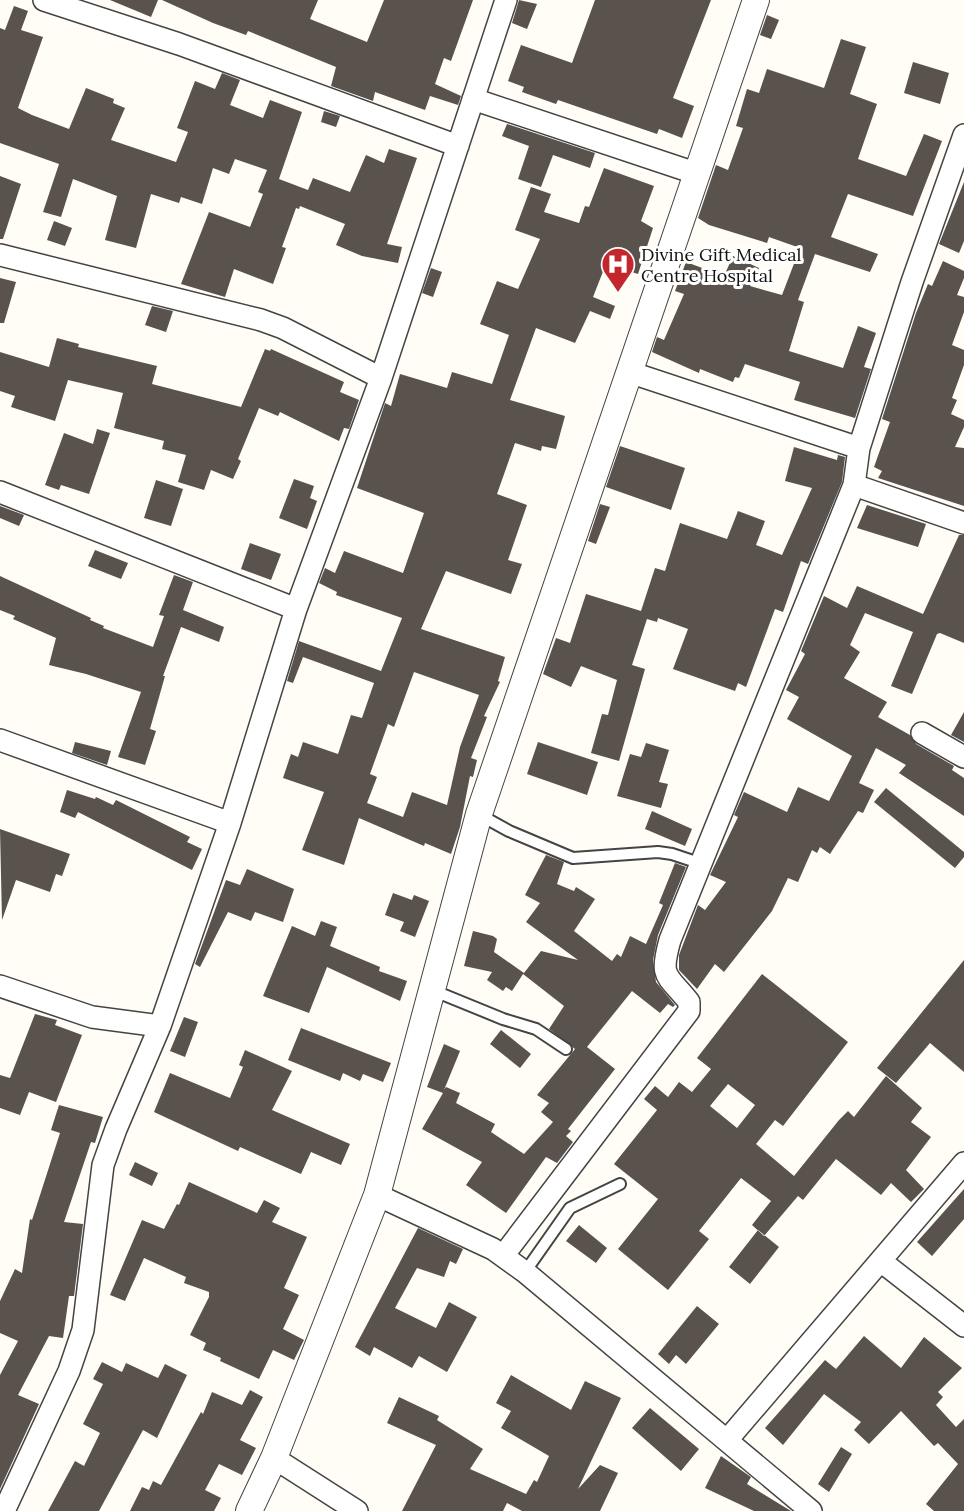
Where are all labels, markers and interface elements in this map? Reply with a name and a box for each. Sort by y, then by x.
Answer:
place label: Divine Gift Medical Centre Hospital [641,243,802,287]
hospital icon: Divine Gift Medical Centre Hospital [600,246,636,293]

